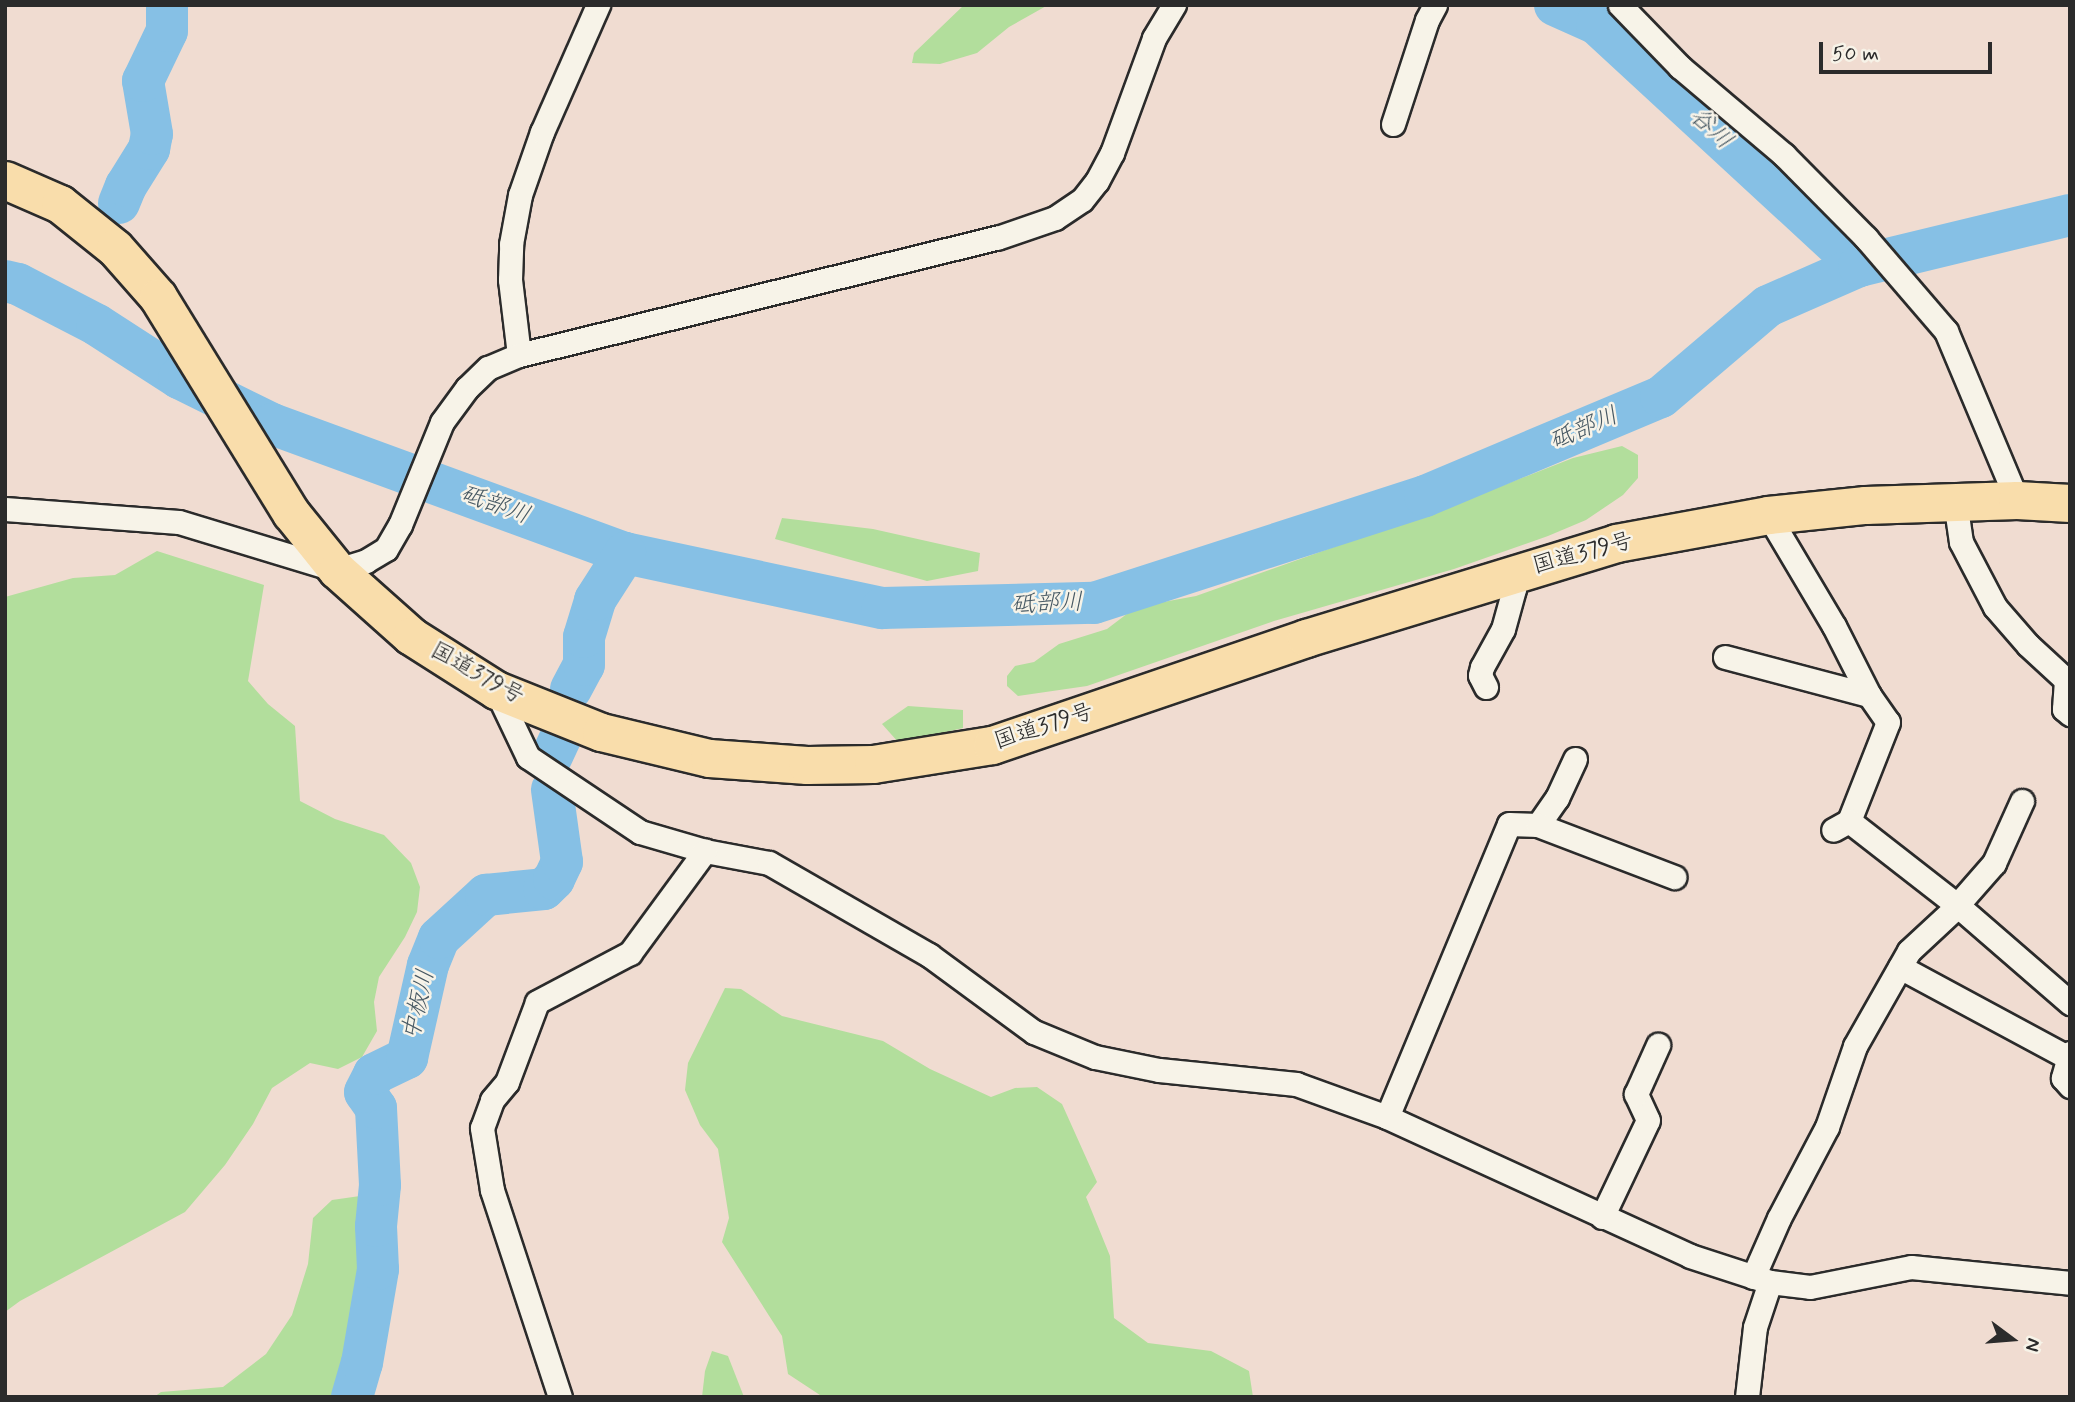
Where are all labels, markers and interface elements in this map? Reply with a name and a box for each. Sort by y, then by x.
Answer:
scale bar [1823,28,1996,72]
text: 50 m [1832,40,1879,68]
water label: 谷川 [1684,102,1738,156]
water label: 砥部川 [1545,402,1623,456]
water label: 砥部川 [456,479,534,531]
street label: 国道379号 [1530,527,1636,581]
water label: 砥部川 [1011,588,1083,620]
street label: 国道379号 [425,637,529,711]
street label: 国道379号 [991,698,1097,756]
water label: 中板川 [397,967,441,1043]
north arrow [1977,1304,2047,1374]
text: N [2019,1335,2046,1354]

